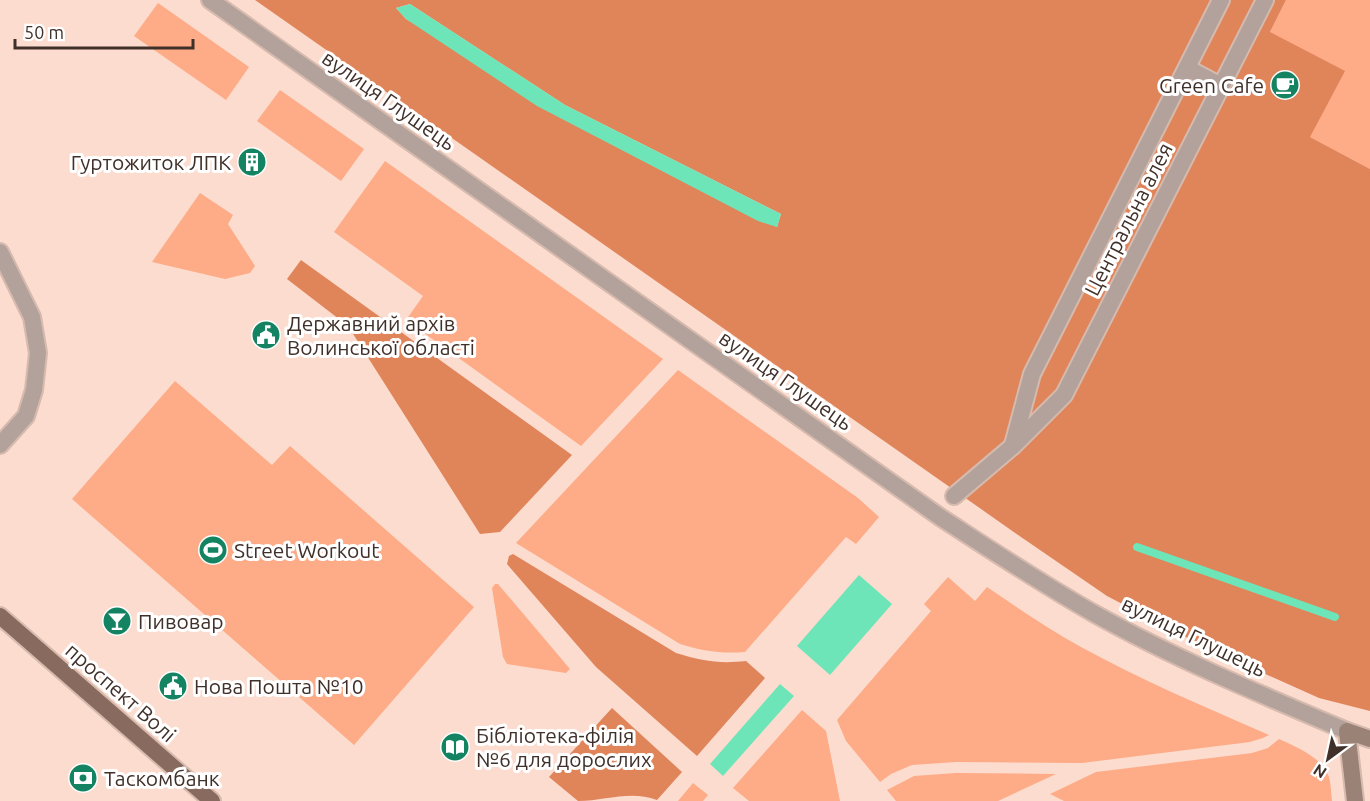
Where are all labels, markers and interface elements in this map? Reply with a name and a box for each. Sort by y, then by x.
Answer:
scale bar [15,12,194,50]
text: 50 m [24,22,64,42]
street label: вулиця Глушець [318,45,460,155]
cafe icon: Green Cafe [1269,69,1301,101]
place label: Green Cafe [1159,73,1264,97]
street label: Центральна алея [1079,139,1177,299]
building icon: Гуртожиток ЛПК [236,146,268,178]
place label: Гуртожиток ЛПК [71,150,231,174]
place label: Державний архів Волинської області [287,311,475,359]
public building icon: Державний архів Волинської області [250,319,282,351]
street label: вулиця Глушець [715,325,857,435]
sports icon: Street Workout [197,534,229,566]
place label: Street Workout [234,538,380,562]
street label: вулиця Глушець [1118,591,1270,681]
bar icon: Пивовар [101,605,133,637]
place label: Пивовар [138,609,223,633]
street label: проспект Волі [61,638,181,746]
public building icon: Нова Пошта №10 [157,670,189,702]
place label: Нова Пошта №10 [194,674,364,698]
place label: Бібліотека-філія №6 для дорослих [476,723,652,771]
north arrow [1298,729,1358,789]
library icon: Бібліотека-філія №6 для дорослих [439,731,471,763]
text: N [1310,761,1330,782]
bank icon: Таскомбанк [67,762,99,794]
place label: Таскомбанк [104,766,220,790]

